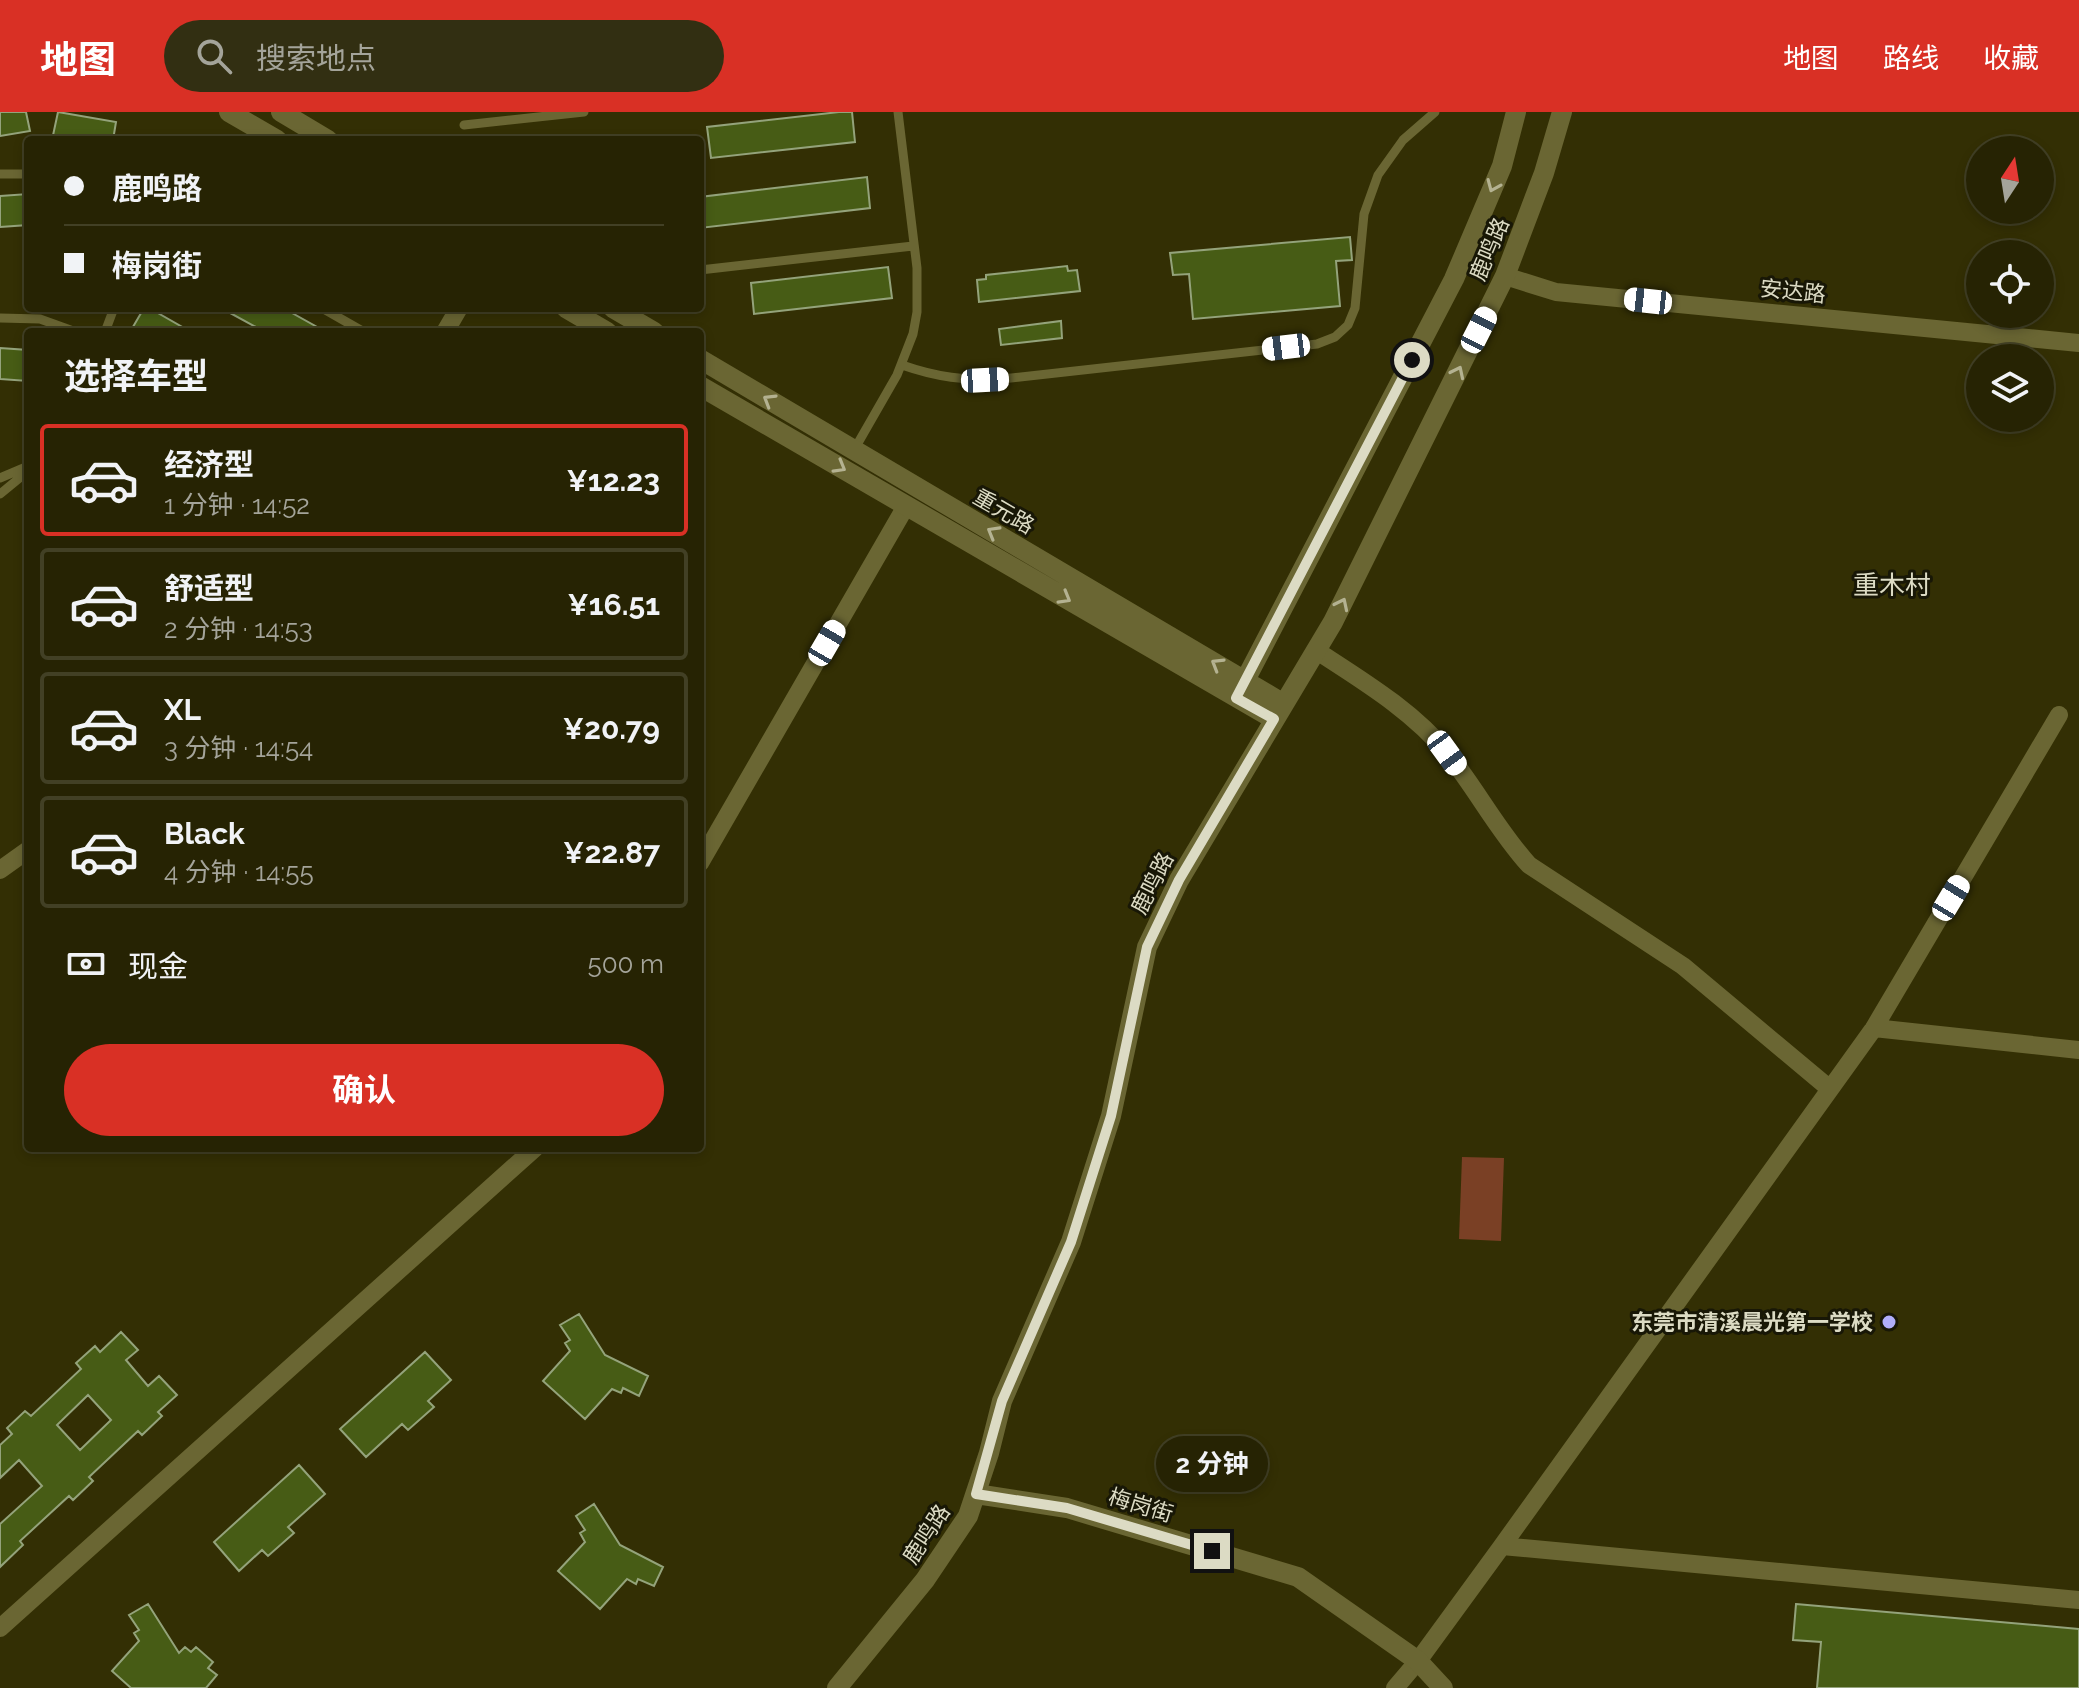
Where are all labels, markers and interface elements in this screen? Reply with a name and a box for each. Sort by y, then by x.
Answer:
search box [164,20,724,92]
icon: search [192,34,236,78]
text: 地图 [40,37,116,82]
text: 搜索地点 [256,41,376,76]
text: 地图 [1783,42,1839,75]
text: 路线 [1883,42,1939,75]
text: 收藏 [1983,42,2039,75]
north arrow [1966,136,2054,224]
map controls [1966,136,2054,432]
text: 鹿鸣路 [112,171,202,206]
one-way arrow [1487,178,1503,192]
street label: 鹿鸣路 [1464,214,1514,284]
button: locate [1966,240,2054,328]
text: 梅岗街 [112,248,202,283]
street label: 安达路 [1759,275,1827,307]
car [1623,287,1673,315]
car [1457,303,1501,357]
car [1261,332,1311,362]
route start [1394,342,1430,378]
button: layers [1966,344,2054,432]
text: 选择车型 [64,355,208,397]
one-way arrow [1448,365,1464,380]
car [960,367,1010,393]
one-way arrow [763,394,778,410]
icon: car [68,444,140,516]
text: 经济型 [164,447,254,482]
one-way arrow [831,457,846,473]
text: ¥12.23 [566,463,660,498]
street label: 重元路 [969,483,1039,539]
text: 1 分钟 · 14:52 [164,490,310,520]
one-way arrow [987,526,1002,542]
icon: car [68,568,140,640]
district label: 重木村 [1853,570,1931,600]
text: 舒适型 [164,571,254,606]
text: ¥16.51 [567,587,660,622]
one-way arrow [1056,588,1071,604]
one-way arrow [1332,598,1348,613]
text: 2 分钟 · 14:53 [164,614,313,644]
car [805,616,849,670]
one-way arrow [1211,658,1226,674]
icon: car [68,692,140,764]
text: XL [164,692,201,727]
text: ¥20.79 [563,711,660,746]
car [1423,727,1471,779]
text: 3 分钟 · 14:54 [164,733,313,763]
icon: car [68,816,140,888]
text: Black [164,816,245,851]
text: ¥22.87 [563,835,660,870]
street label: 鹿鸣路 [1125,848,1179,918]
text: 4 分钟 · 14:55 [164,857,314,887]
car [1928,871,1974,925]
icon: cash [64,942,108,986]
text: 现金 [128,949,188,984]
text: 500 m [587,949,664,979]
button: 确认 [64,1044,664,1136]
place label: 东莞市清溪晨光第一学校 [1631,1309,1873,1335]
marker: 东莞市清溪晨光第一学校 [1880,1313,1898,1331]
callout: 2 分钟 [1156,1435,1268,1491]
text: 2 分钟 [1176,1449,1248,1479]
street label: 梅岗街 [1106,1483,1176,1527]
street label: 鹿鸣路 [897,1499,955,1569]
route end [1194,1533,1230,1569]

